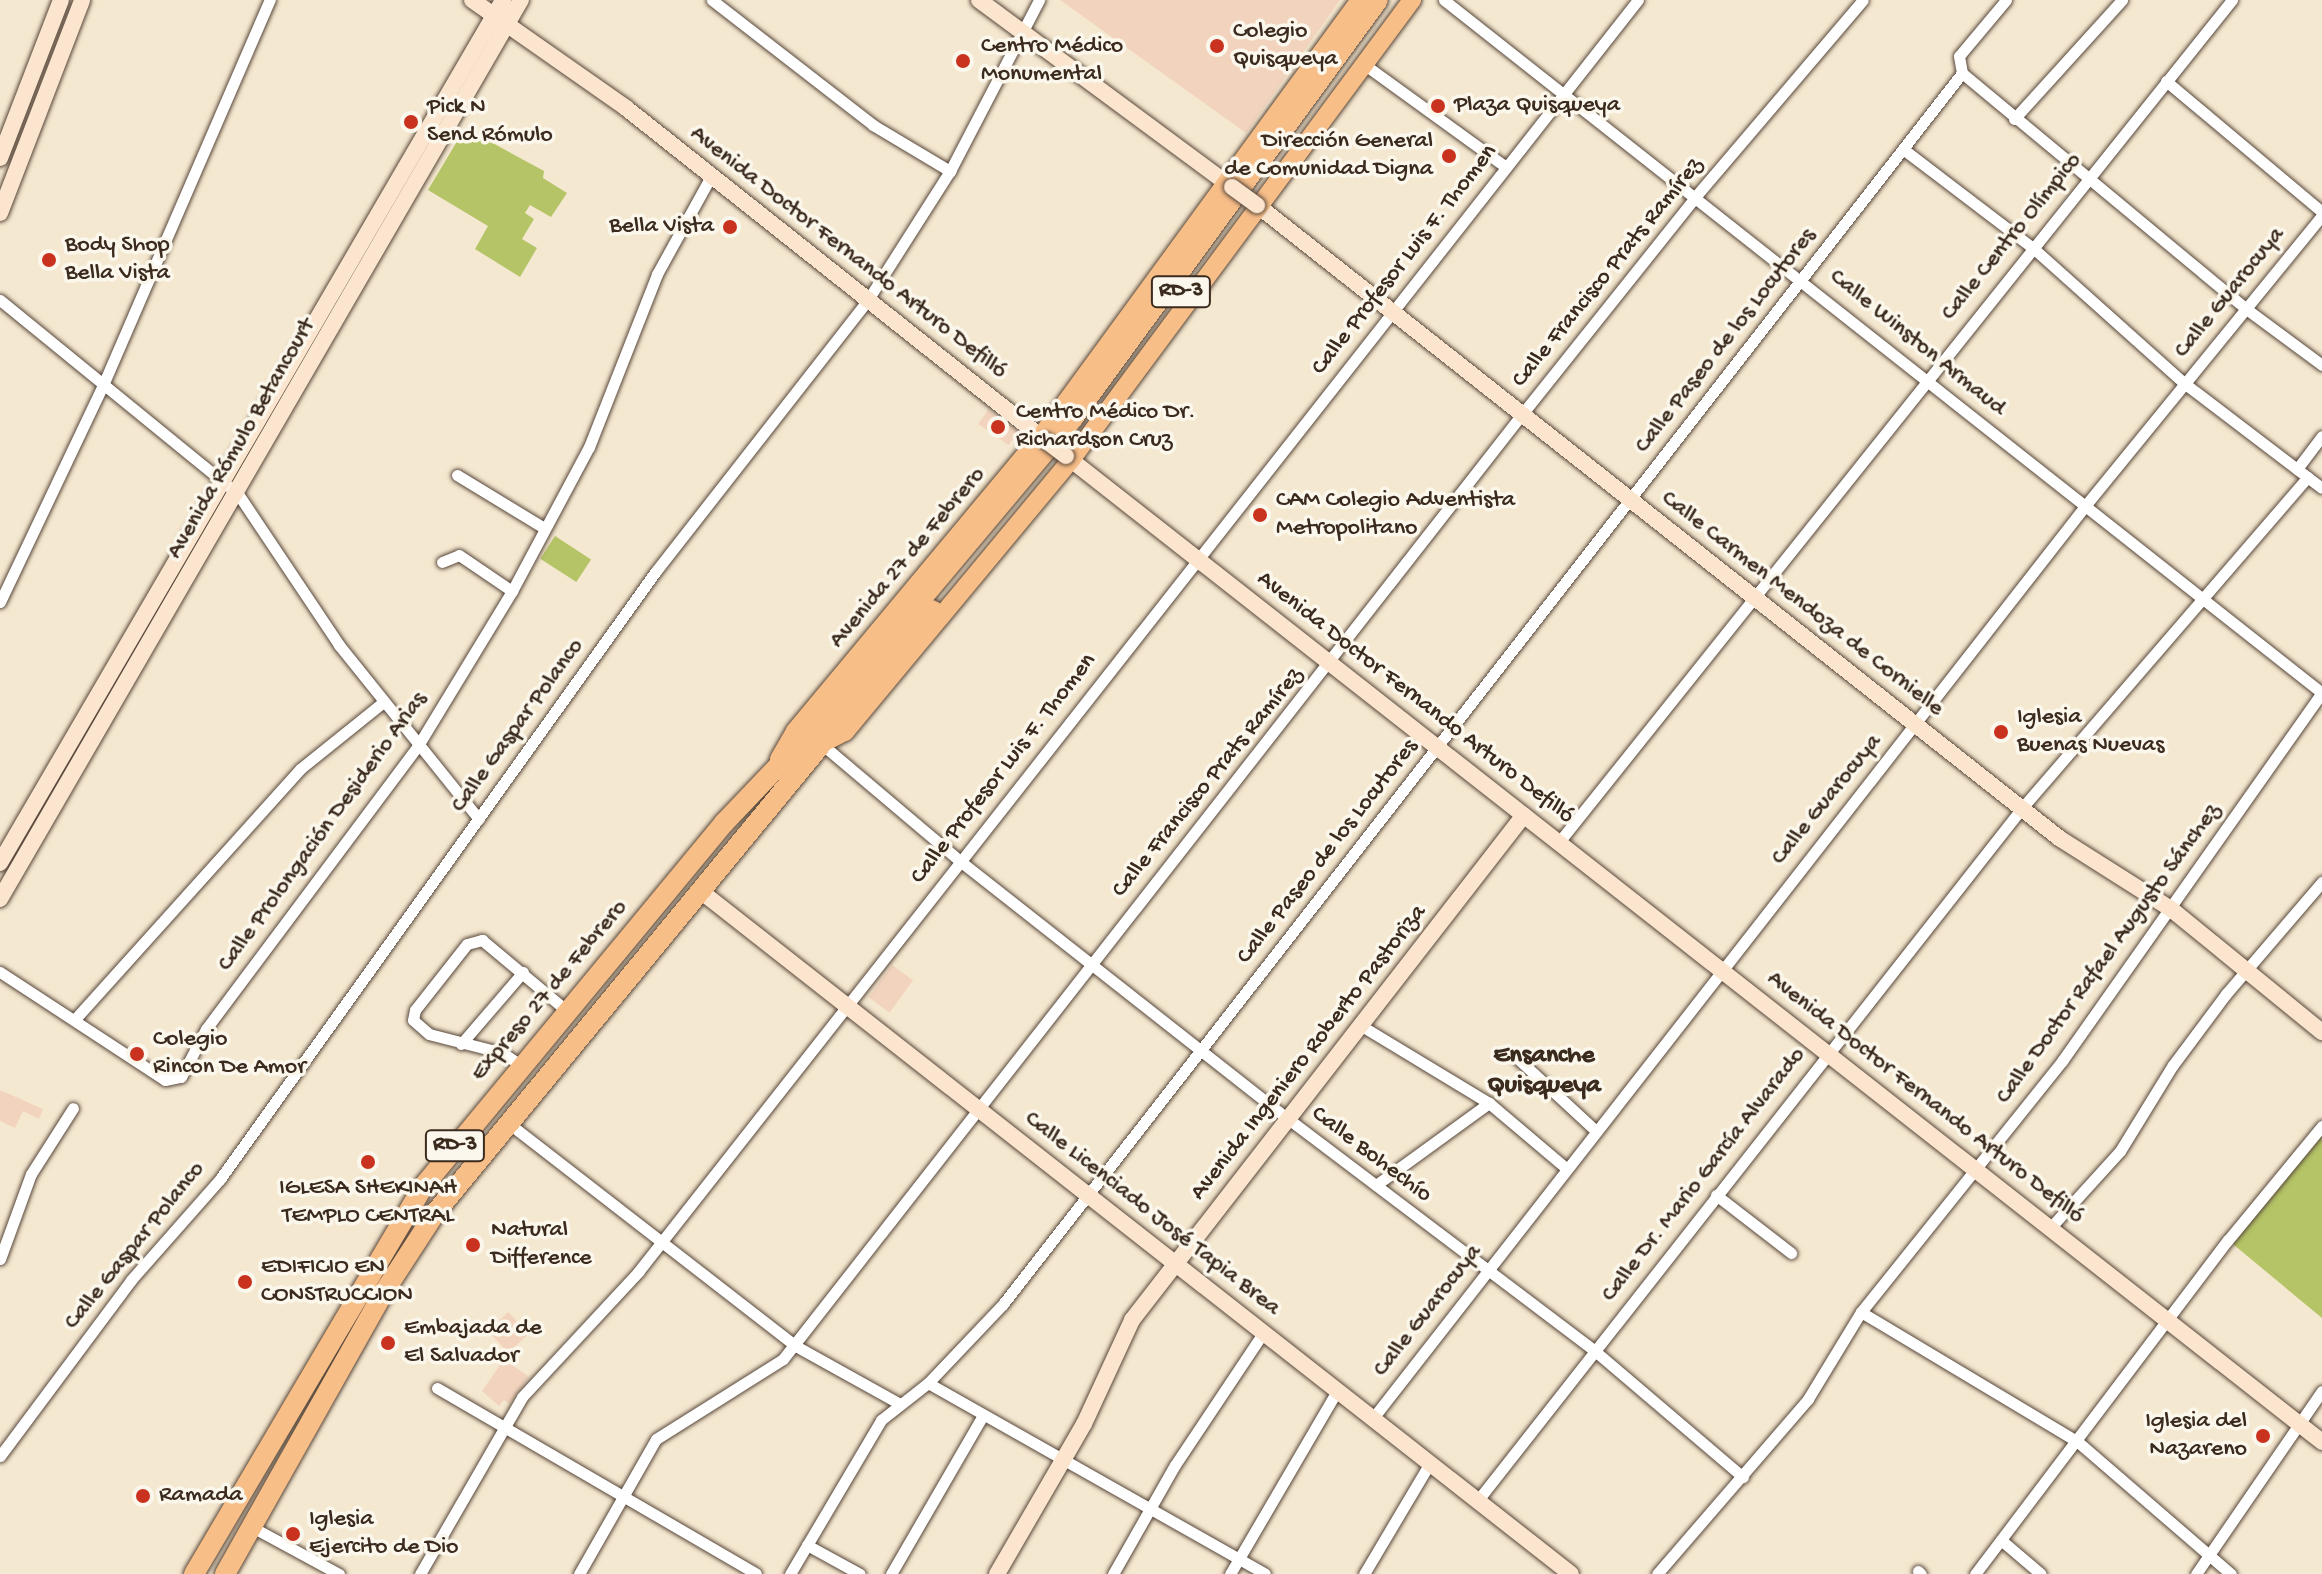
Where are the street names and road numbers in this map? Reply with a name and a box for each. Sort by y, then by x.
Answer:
street label: Avenida Doctor Fernando Arturo Defilló [684,120,1012,386]
street label: Calle Profesor Luis F. Thomen [1306,139,1504,381]
street label: Calle Centro Olímpico [1935,147,2089,327]
street label: Calle Francisco Prats Ramírez [1506,152,1710,394]
street label: Calle Guarocuya [2168,222,2292,364]
street label: Calle Paseo de los Locutores [1629,223,1823,459]
street label: Calle Winston Armaud [1823,263,2011,423]
road number: RD-3 [1149,274,1213,310]
street label: Avenida Rómulo Betancourt [161,314,323,564]
street label: Avenida 27 de Febrero [824,461,992,655]
street label: Calle Carmen Mendoza de Cornielle [1655,485,1949,723]
street label: Avenida Doctor Fernando Arturo Defilló [1251,565,1579,831]
street label: Calle Gaspar Polanco [445,633,591,819]
street label: Calle Profesor Luis F. Thomen [905,648,1103,890]
street label: Calle Francisco Prats Ramírez [1106,662,1310,904]
street label: Calle Prolongación Desiderio Arias [212,687,434,977]
street label: Calle Guarocuya [1765,729,1889,871]
street label: Calle Paseo de los Locutores [1231,734,1425,970]
street label: Calle Doctor Rafael Augusto Sánchez [1990,798,2228,1110]
street label: Expreso 27 de Febrero [466,894,634,1088]
street label: Avenida Ingeniero Roberto Pastoriza [1185,899,1433,1207]
street label: Avenida Doctor Fernando Arturo Defilló [1761,965,2089,1231]
street label: Calle Dr. Mario García Alvarado [1596,1042,1812,1308]
street label: Calle Bohechío [1305,1100,1437,1210]
street label: Calle Licenciado José Tapia Brea [1018,1105,1286,1323]
road number: RD-3 [423,1128,487,1164]
street label: Calle Gaspar Polanco [58,1156,212,1336]
street label: Calle Guarocuya [1367,1239,1489,1383]

